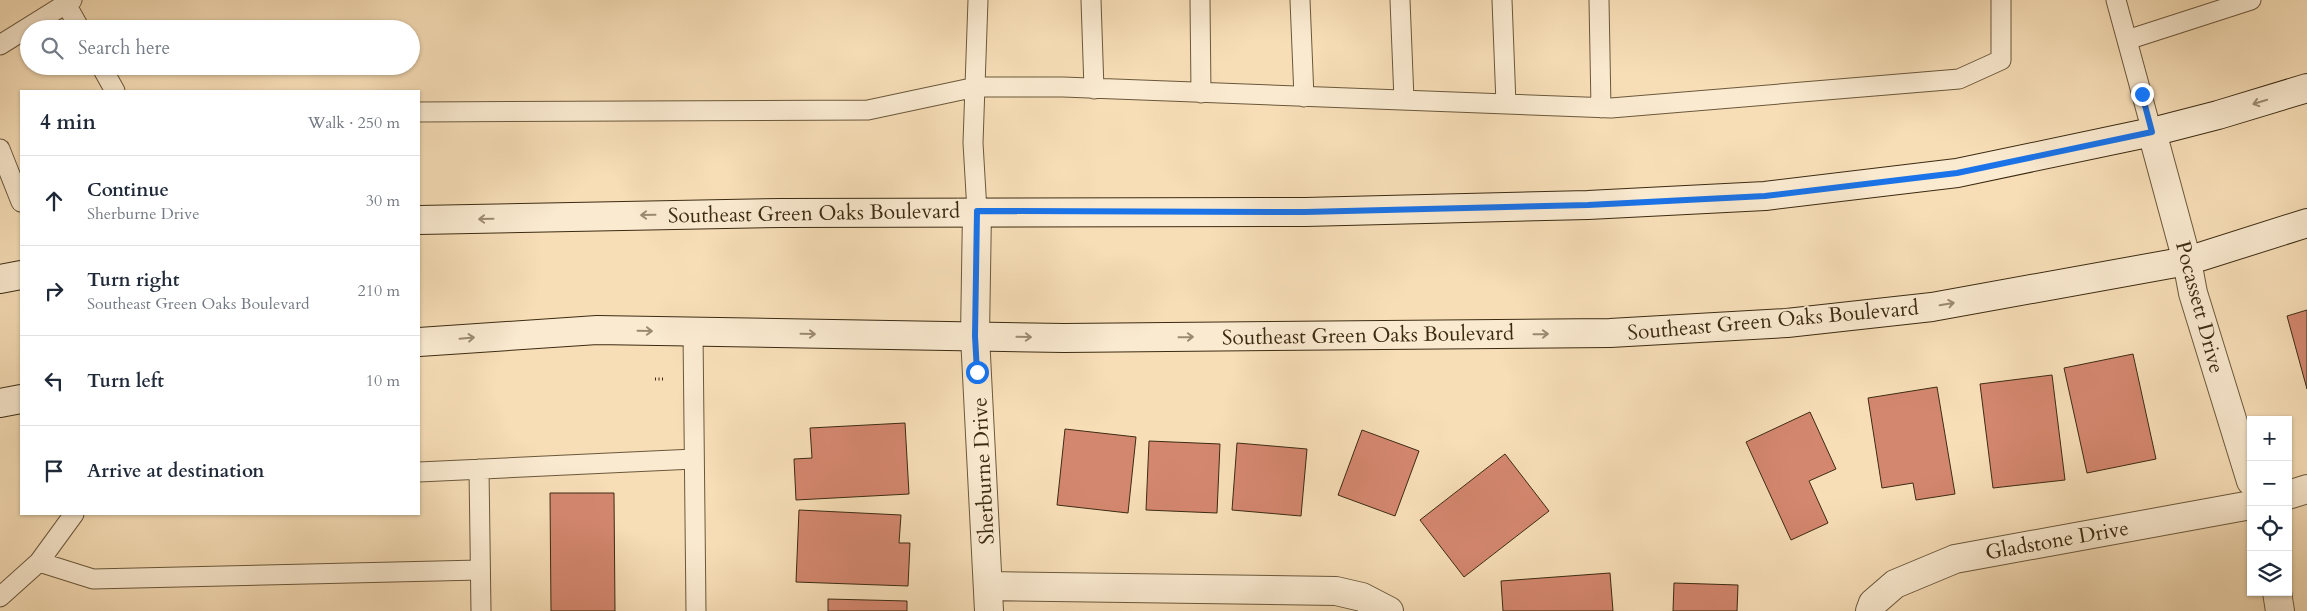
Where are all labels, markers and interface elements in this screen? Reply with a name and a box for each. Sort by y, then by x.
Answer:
search box [20,20,420,75]
icon: search [38,34,66,62]
text: Search here [78,35,170,61]
route end [2131,83,2154,106]
one-way arrow [2253,98,2269,108]
text: 4 min [40,108,96,137]
text: Walk · 250 m [308,112,400,134]
text: Continue [87,177,169,203]
icon: ahead [40,187,68,215]
text: 30 m [366,190,400,212]
street label: Southeast Green Oaks Boulevard [668,196,960,231]
text: Sherburne Drive [87,203,199,225]
one-way arrow [641,211,657,220]
one-way arrow [478,214,494,223]
street label: Pocassett Drive [2168,238,2231,376]
text: Turn right [87,267,179,293]
icon: right [40,277,68,305]
text: 210 m [358,280,400,302]
text: Southeast Green Oaks Boulevard [87,293,310,315]
street label: Southeast Green Oaks Boulevard [1626,293,1920,348]
one-way arrow [1939,299,1955,308]
street label: Southeast Green Oaks Boulevard [1222,318,1514,353]
one-way arrow [637,326,653,336]
one-way arrow [799,329,815,339]
one-way arrow [1533,329,1549,339]
one-way arrow [1016,332,1032,342]
one-way arrow [1178,332,1194,342]
one-way arrow [459,333,475,342]
route start [966,361,989,384]
icon: left [40,367,68,395]
text: Turn left [87,368,164,394]
text: 10 m [366,370,400,392]
street label: Sherburne Drive [965,397,1002,545]
map controls [2247,416,2292,596]
button: + [2247,416,2292,461]
icon: arrive [40,457,68,485]
text: Arrive at destination [87,458,264,484]
button: − [2247,461,2292,506]
button: locate [2247,506,2292,551]
street label: Gladstone Drive [1983,514,2131,567]
button: layers [2247,551,2292,596]

